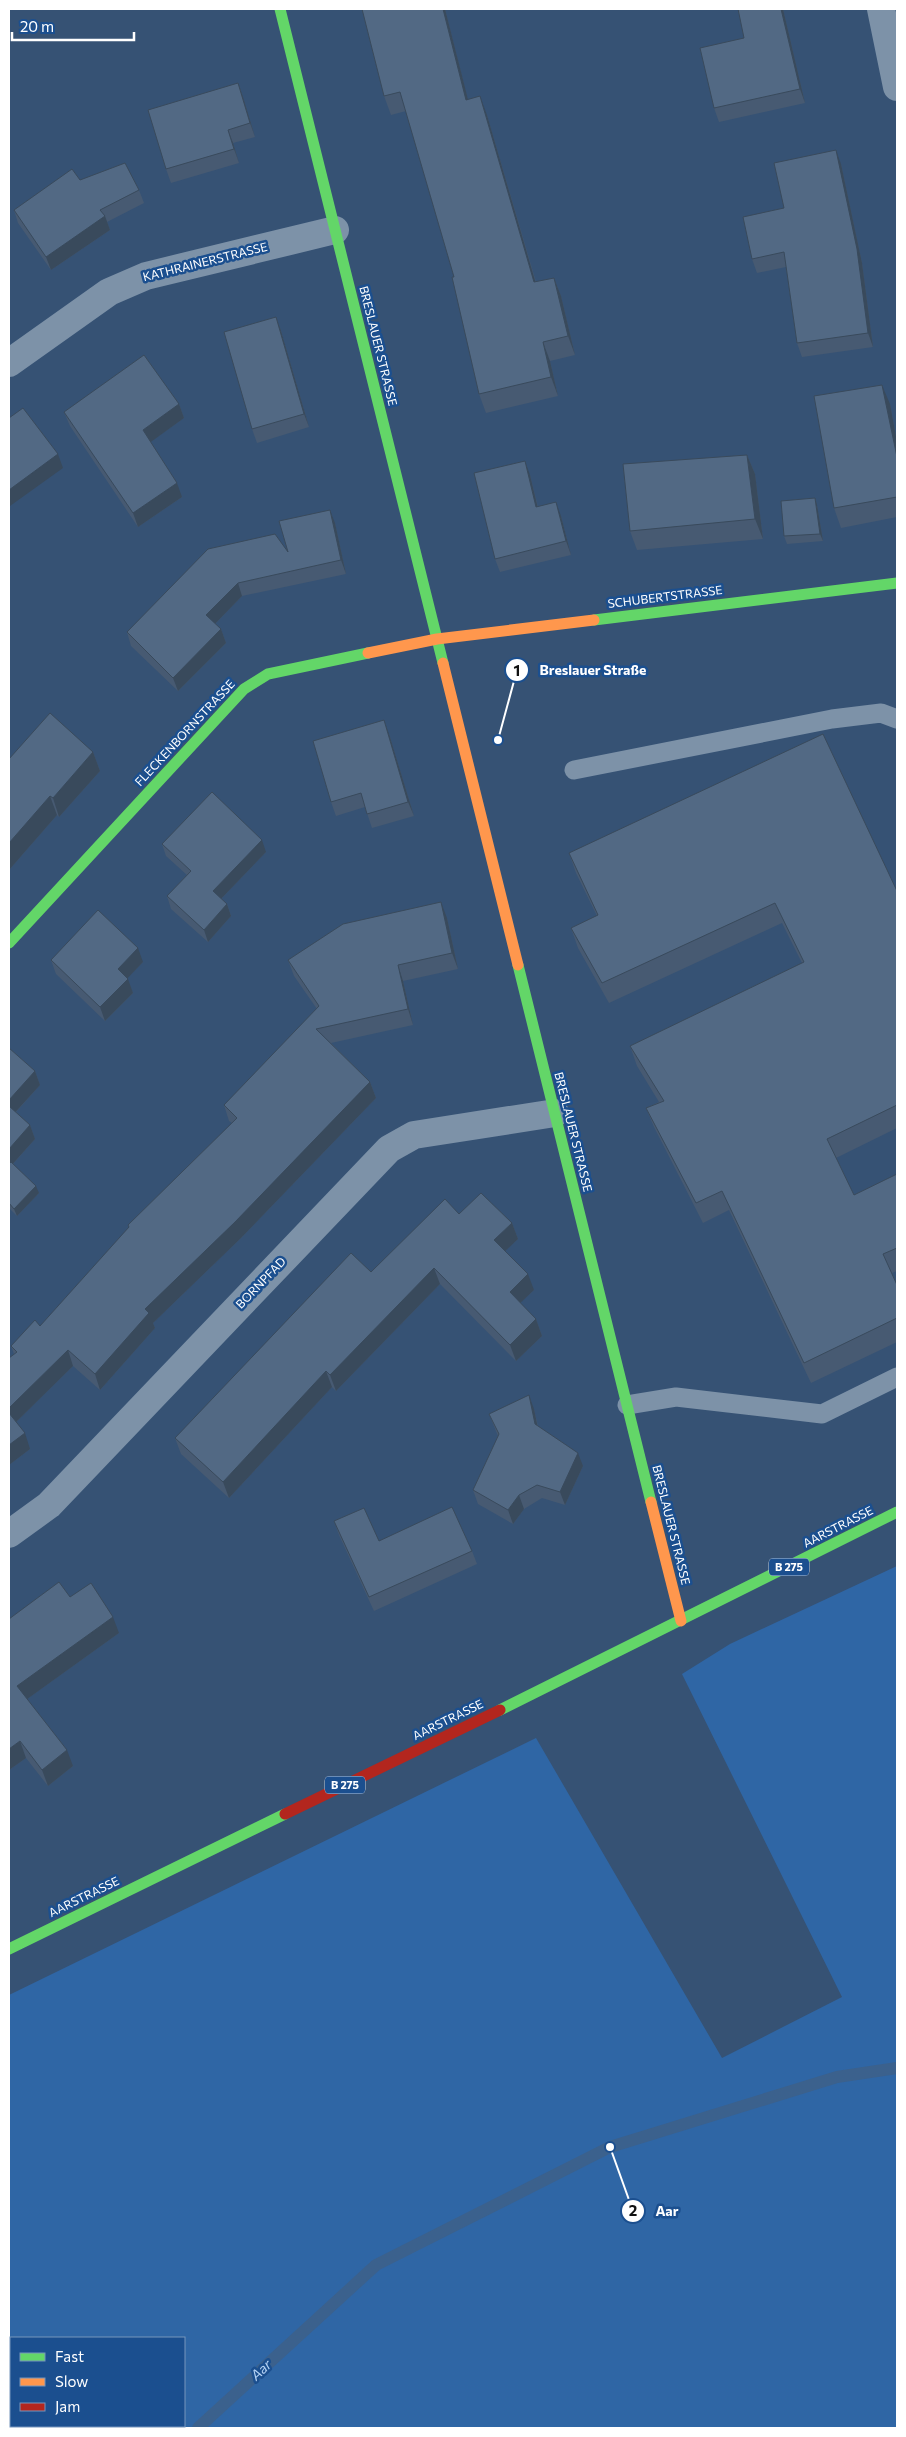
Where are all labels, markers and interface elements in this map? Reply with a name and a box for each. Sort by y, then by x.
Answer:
scale bar [12,10,135,42]
text: 20 m [20,17,54,35]
street label: KATHRAINERSTRASSE [141,239,269,283]
street label: BRESLAUER STRASSE [357,284,401,407]
street label: SCHUBERTSTRASSE [607,582,723,610]
callout: Breslauer Straße [504,656,656,685]
text: 1 [514,661,520,679]
text: Breslauer Straße [540,661,646,678]
street label: FLECKENBORNSTRASSE [131,676,237,788]
street label: BRESLAUER STRASSE [552,1070,596,1193]
street label: BORNPFAD [232,1254,288,1311]
street label: BRESLAUER STRASSE [650,1463,694,1586]
street label: AARSTRASSE [800,1502,875,1550]
road number: B 275 [769,1558,809,1575]
street label: AARSTRASSE [410,1696,485,1742]
road number: B 275 [325,1776,365,1794]
street label: AARSTRASSE [46,1873,121,1919]
callout: Aar [621,2196,689,2225]
text: 2 [629,2201,637,2219]
text: Aar [655,2202,679,2219]
legend [10,2337,185,2427]
text: Fast [55,2347,84,2365]
water label: Aar [246,2355,275,2384]
text: Slow [55,2372,88,2390]
text: Jam [55,2397,80,2415]

